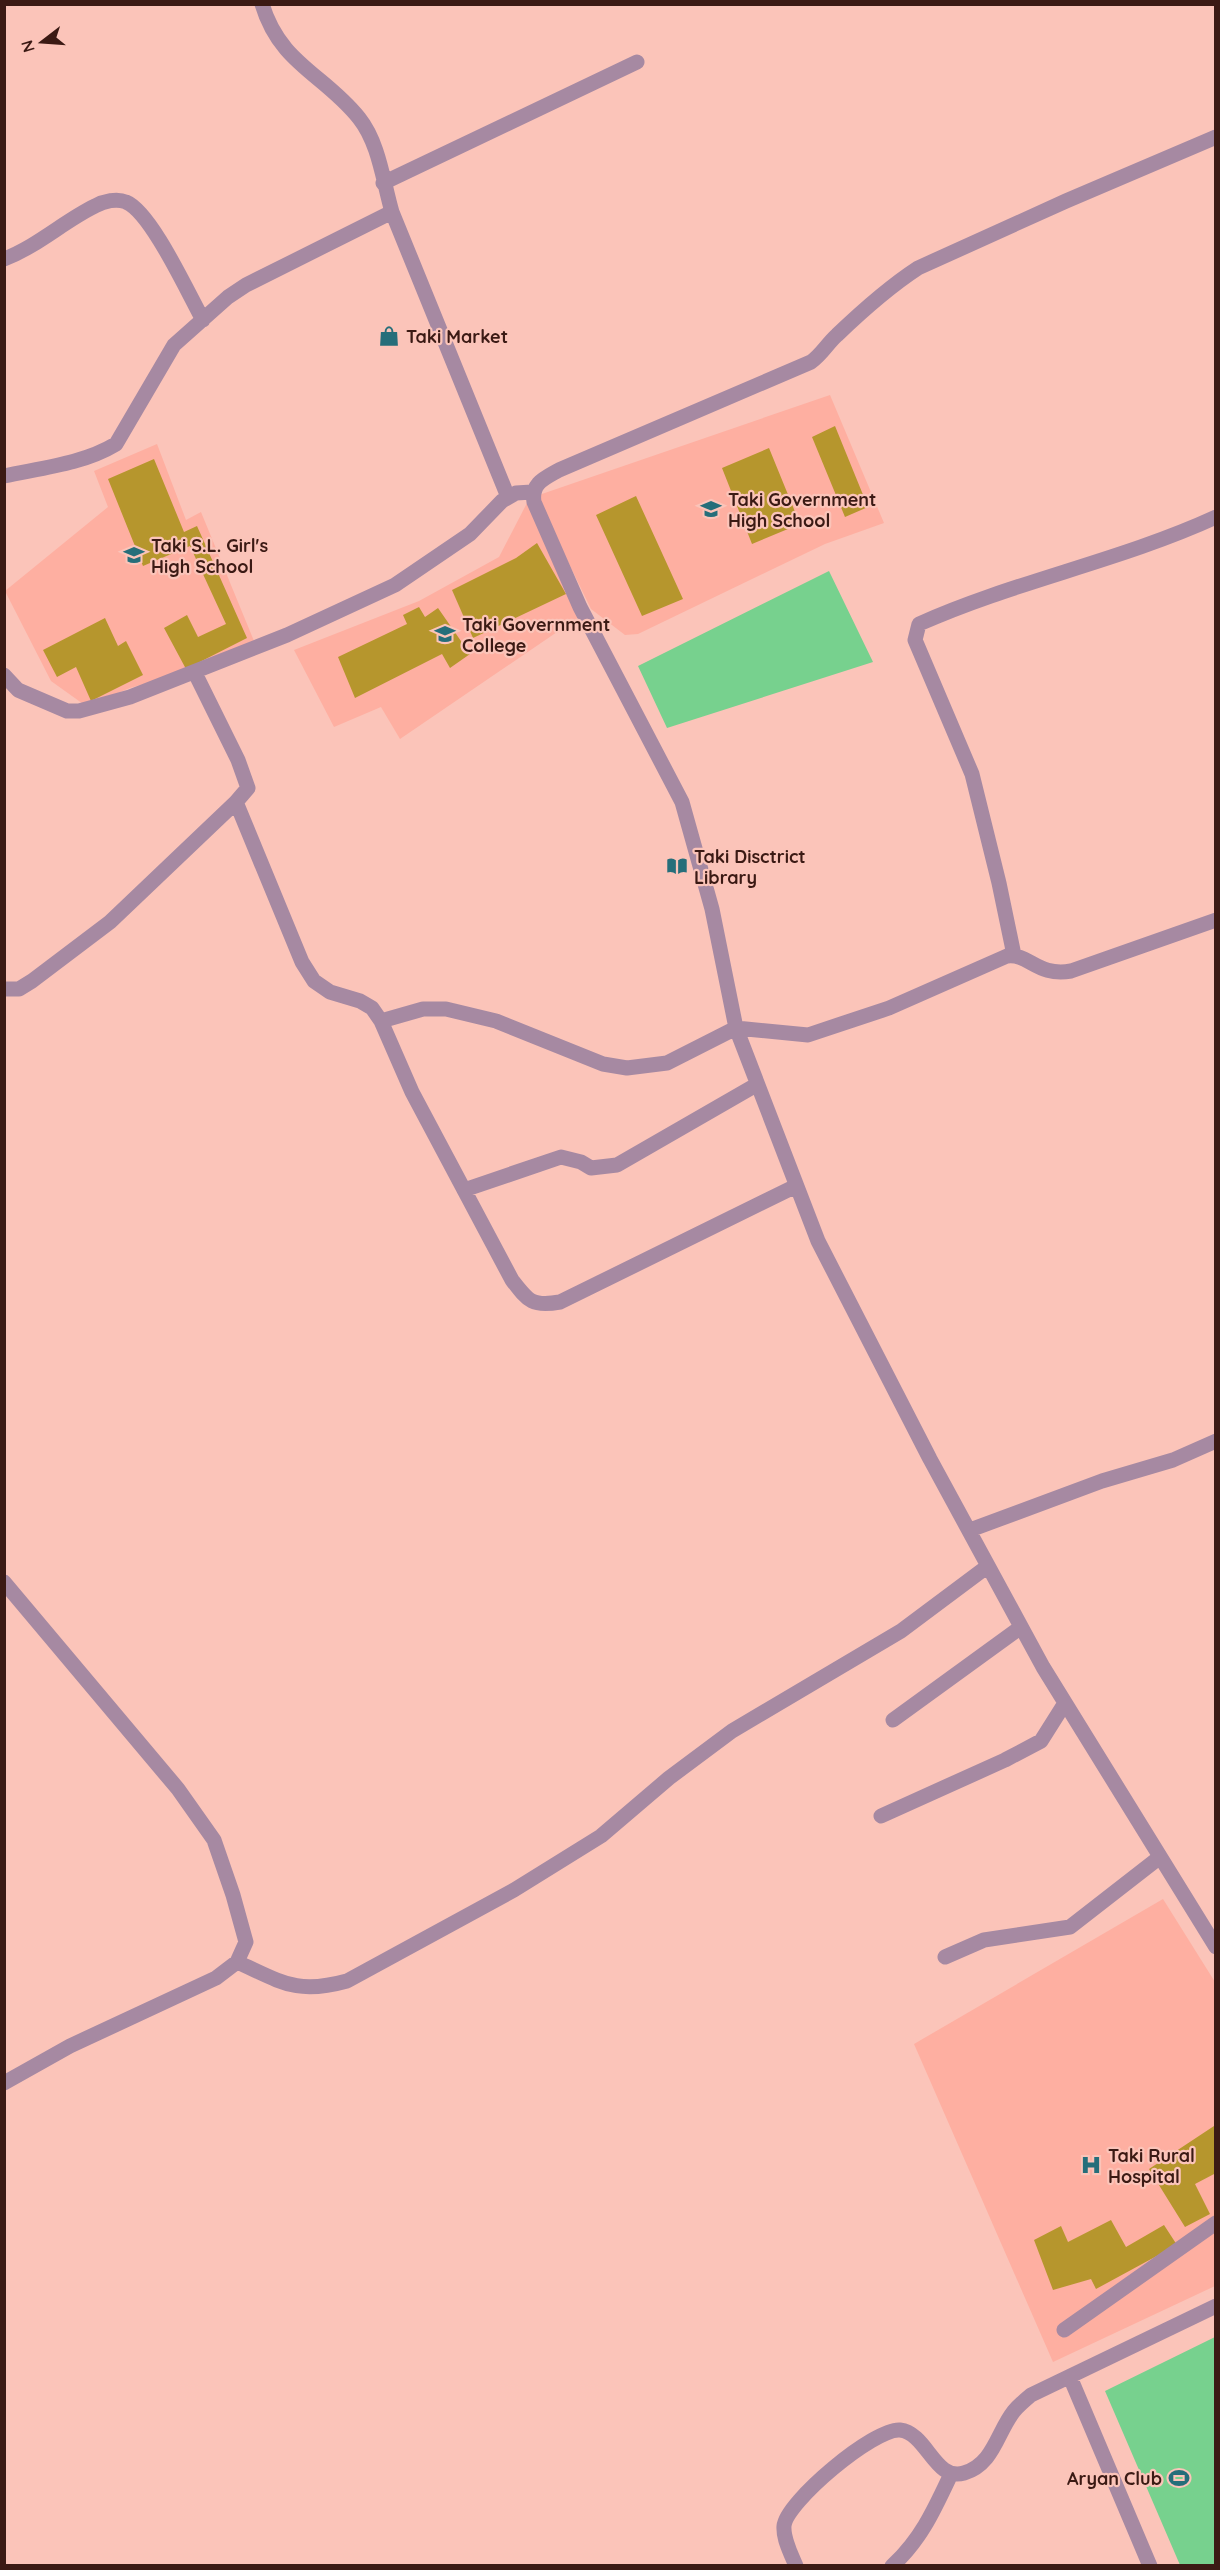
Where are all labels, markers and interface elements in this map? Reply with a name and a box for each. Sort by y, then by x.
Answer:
north arrow [12,12,72,72]
text: N [16,38,39,55]
shop icon: Taki Market [377,324,401,348]
place label: Taki Market [406,325,508,348]
place label: Taki Government High School [728,488,876,532]
school or university icon: Taki Government High School [699,497,723,521]
place label: Taki S.L. Girl's High School [151,534,268,578]
school or university icon: Taki S.L. Girl's High School [122,543,146,567]
place label: Taki Government College [462,613,610,657]
school or university icon: Taki Government College [433,622,457,646]
place label: Taki Disctrict Library [694,845,806,889]
library icon: Taki Disctrict Library [665,854,689,878]
place label: Taki Rural Hospital [1108,2144,1195,2188]
hospital icon: Taki Rural Hospital [1079,2153,1103,2177]
sports icon: Aryan Club [1167,2466,1191,2490]
place label: Aryan Club [1067,2467,1162,2490]

